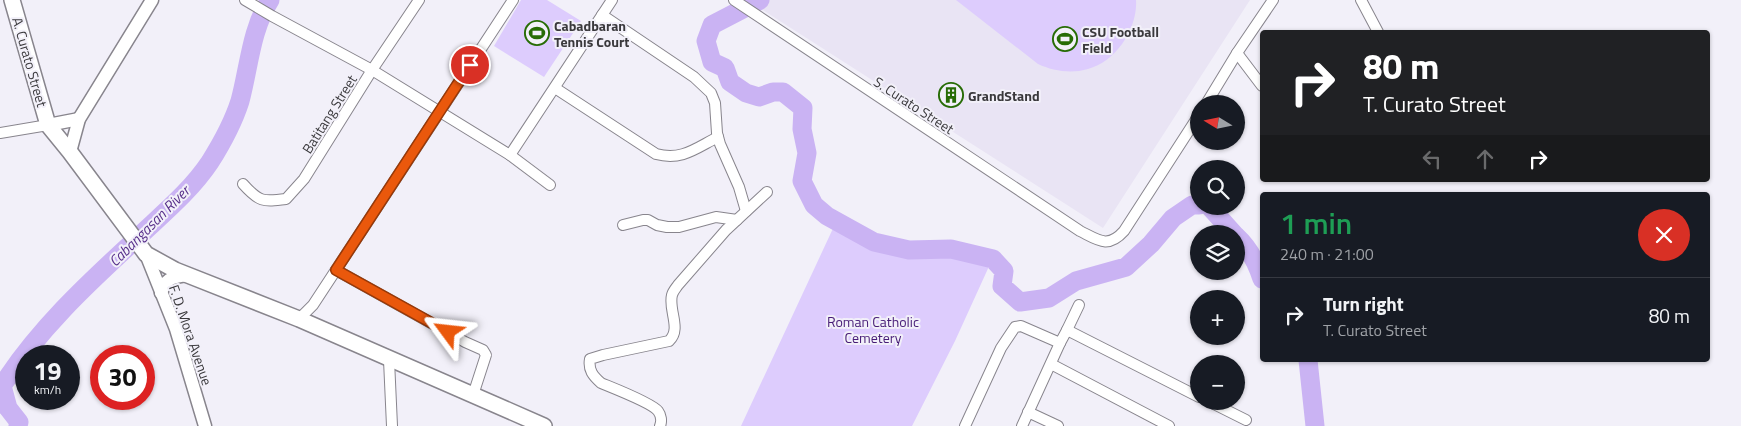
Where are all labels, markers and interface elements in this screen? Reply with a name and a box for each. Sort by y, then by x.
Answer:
street label: A. Curato Street [7,15,53,110]
place label: Cabadbaran Tennis Court [554,15,629,52]
sports icon: Cabadbaran Tennis Court [524,20,550,46]
place label: CSU Football Field [1082,21,1159,58]
sports icon: CSU Football Field [1052,26,1078,52]
text: 80 m [1363,39,1439,93]
pin [449,44,491,86]
icon: right [1280,50,1345,115]
icon: arrive [456,51,484,79]
street label: Batitang Street [296,70,362,157]
street label: S. Curato Street [870,71,958,139]
building icon: GrandStand [938,82,964,108]
place label: GrandStand [968,85,1040,106]
text: T. Curato Street [1363,87,1506,121]
north arrow [1190,95,1245,150]
map controls [1190,95,1245,410]
icon: left [1418,145,1446,173]
icon: ahead [1471,145,1499,173]
icon: right [1524,145,1552,173]
button: search [1190,160,1245,215]
water label: Cabangasan River [103,179,196,272]
text: 1 min [1280,200,1352,246]
button: close [1638,209,1690,261]
button: layers [1190,225,1245,280]
text: 240 m · 21:00 [1280,242,1374,266]
street label: F. D. Mora Avenue [164,282,218,388]
text: Turn right [1323,289,1404,318]
button: + [1190,290,1245,345]
icon: right [1280,301,1308,329]
text: 80 m [1649,301,1690,330]
position arrow [421,305,473,357]
park label: Roman Catholic Cemetery [827,311,919,348]
text: T. Curato Street [1323,318,1427,342]
speed limit sign: 30 [90,345,155,410]
text: 19 [33,352,62,390]
button: − [1190,355,1245,410]
text: km/h [34,380,61,399]

